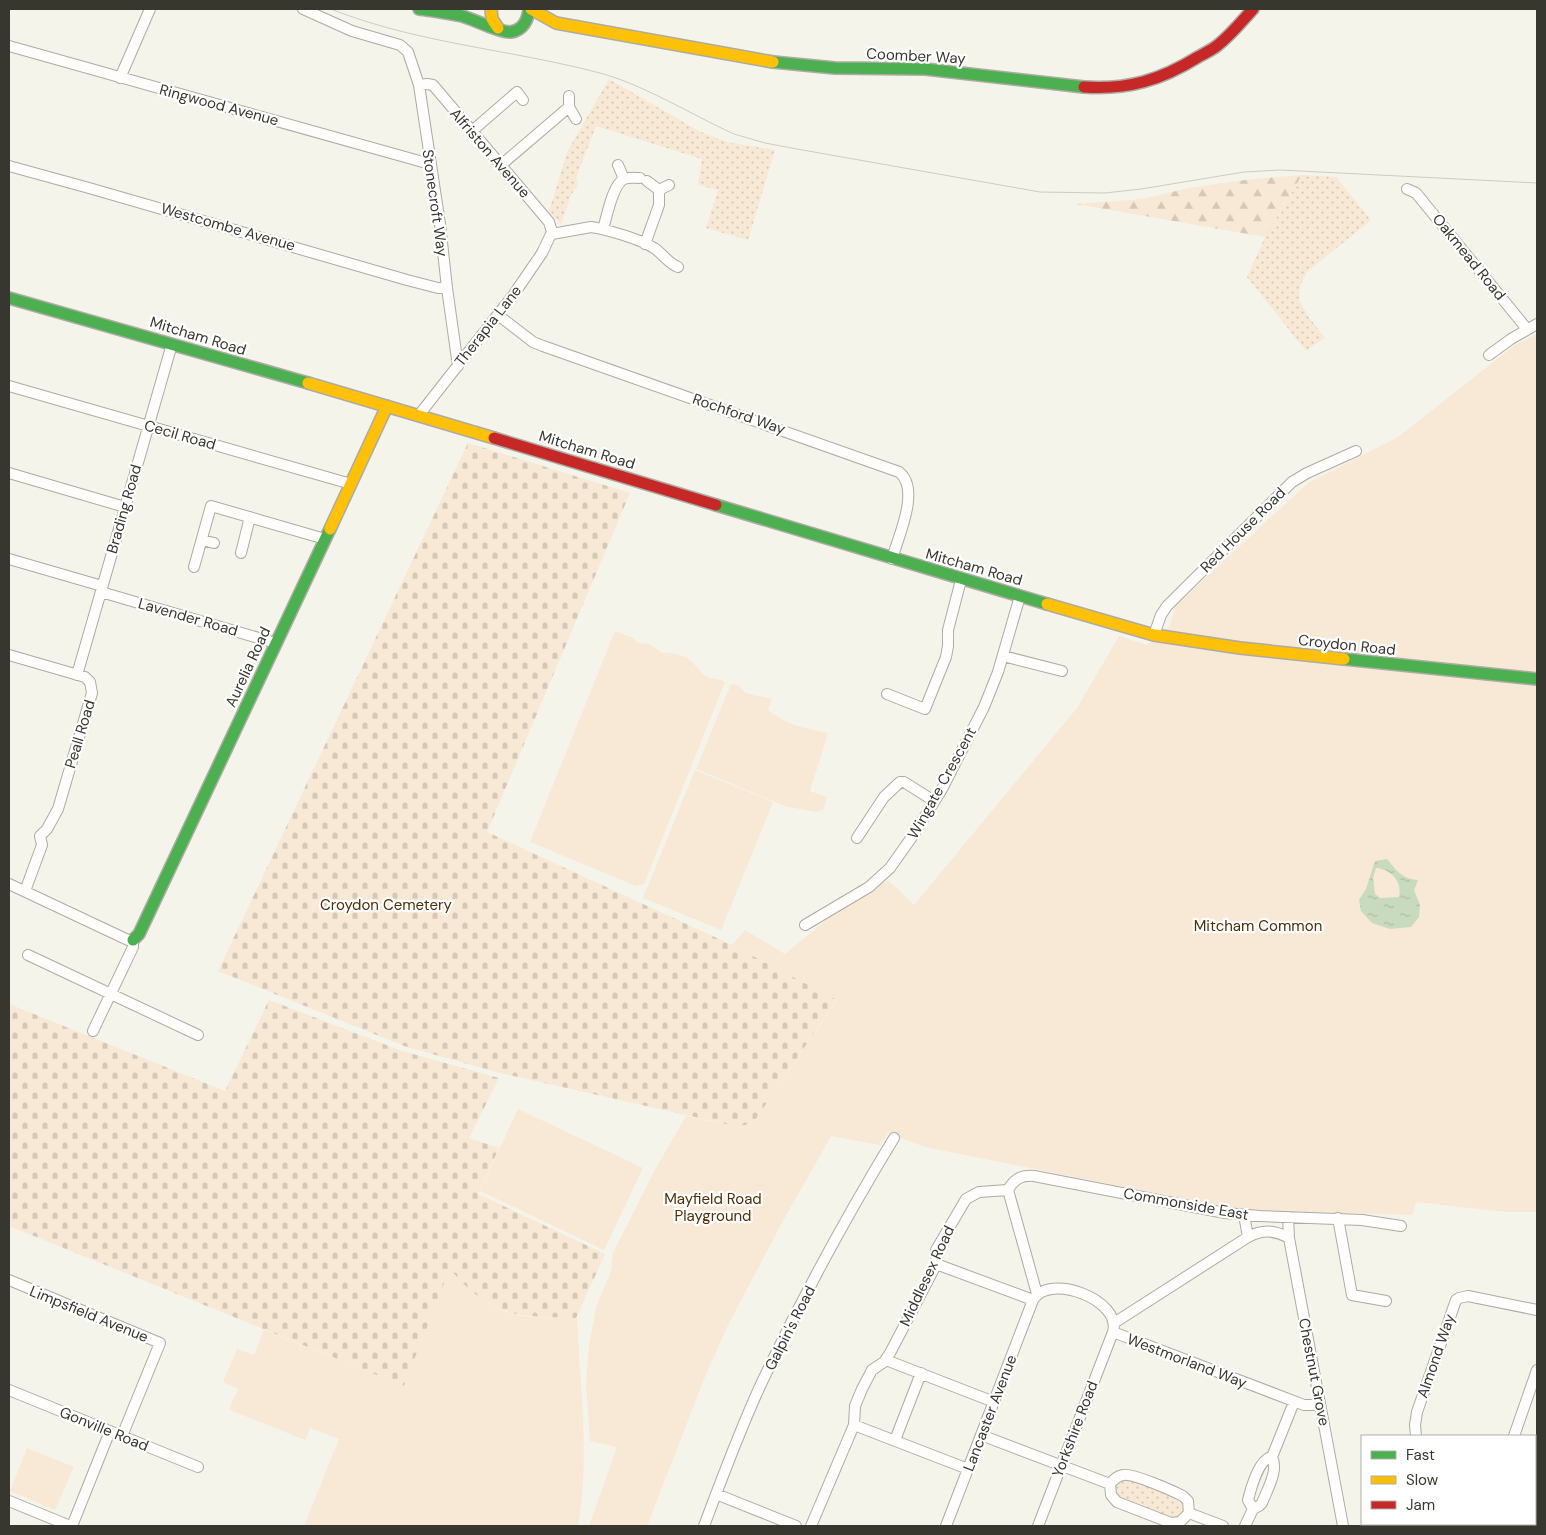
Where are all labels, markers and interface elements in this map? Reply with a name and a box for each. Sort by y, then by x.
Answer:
street label: Coomber Way [866,43,967,69]
street label: Ringwood Avenue [157,79,281,131]
street label: Alfriston Avenue [445,104,535,202]
street label: Stonecroft Way [418,148,453,259]
street label: Westcombe Avenue [159,198,297,256]
street label: Oakmead Road [1428,210,1510,304]
street label: Therapia Lane [450,281,526,371]
street label: Mitcham Road [147,312,249,360]
street label: Rochford Way [690,389,789,439]
street label: Cecil Road [142,415,218,455]
street label: Mitcham Road [536,426,638,474]
street label: Brading Road [102,462,146,556]
street label: Red House Road [1196,483,1290,577]
street label: Mitcham Road [923,544,1025,590]
street label: Lavender Road [136,593,240,641]
street label: Aurelia Road [221,624,275,710]
street label: Croydon Road [1297,630,1397,660]
street label: Peall Road [60,697,100,771]
street label: Wingate Crescent [903,723,981,842]
park label: Croydon Cemetery [320,895,453,915]
park label: Mitcham Common [1194,916,1322,936]
street label: Commonside East [1122,1183,1250,1225]
park label: Mayfield Road Playground [664,1189,762,1226]
street label: Middlesex Road [895,1222,959,1330]
street label: Limpsfield Avenue [27,1281,151,1347]
street label: Galpin's Road [760,1282,820,1374]
street label: Almond Way [1412,1311,1460,1401]
street label: Chestnut Grove [1294,1316,1334,1428]
street label: Westmorland Way [1124,1329,1250,1393]
street label: Lancaster Avenue [959,1352,1021,1474]
street label: Yorkshire Road [1047,1378,1103,1480]
street label: Gonville Road [57,1402,151,1456]
legend [1361,1435,1536,1525]
text: Fast [1406,1445,1435,1465]
text: Slow [1406,1470,1439,1490]
text: Jam [1406,1495,1435,1515]

